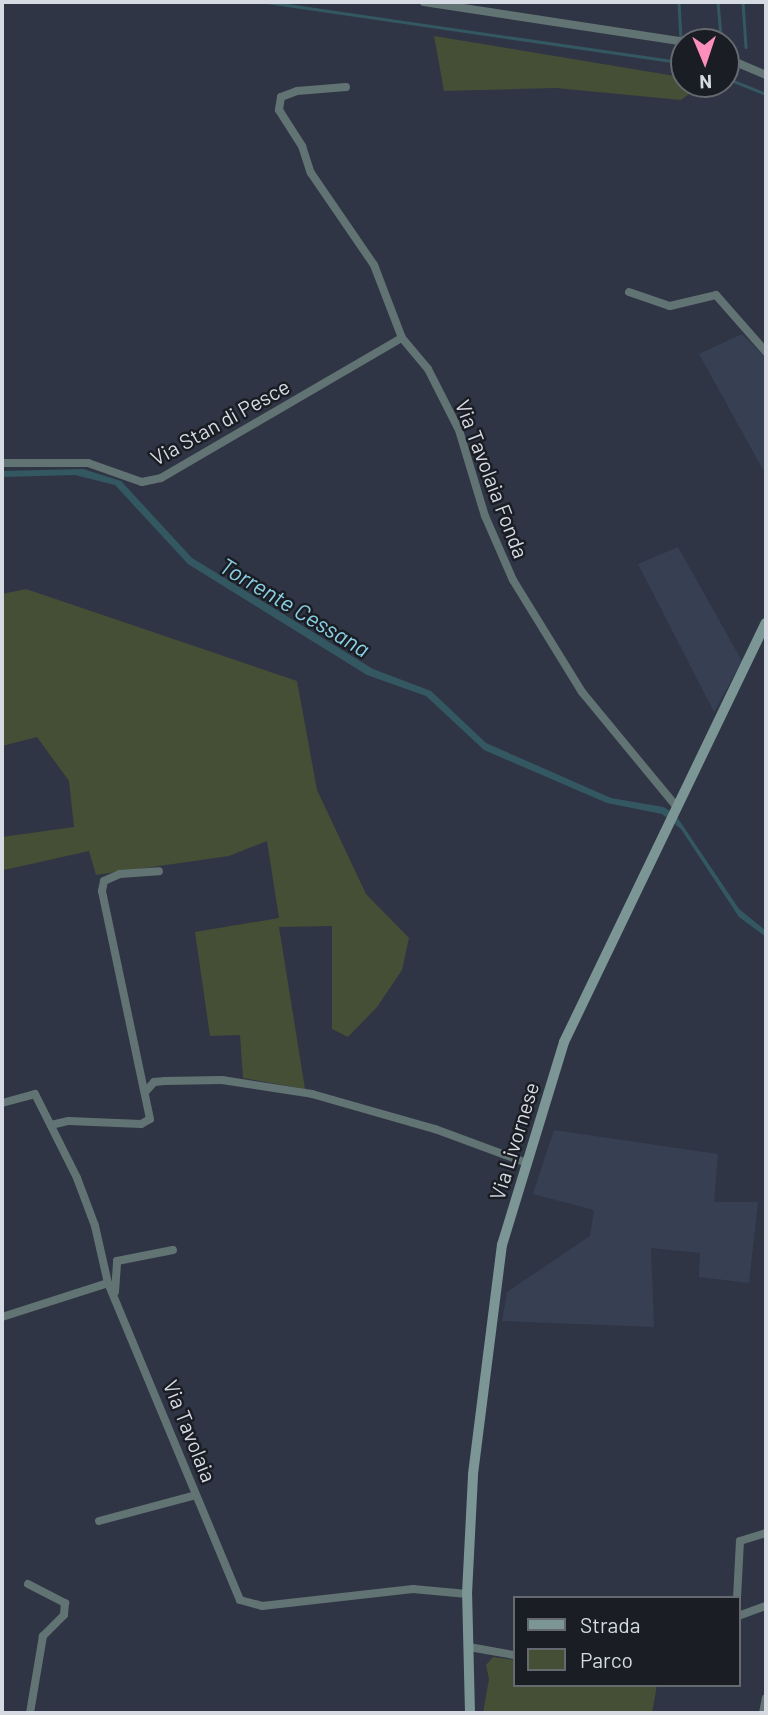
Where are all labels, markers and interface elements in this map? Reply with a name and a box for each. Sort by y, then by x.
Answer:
north arrow [670,28,740,98]
text: N [699,71,712,94]
street label: Via Stan di Pesce [146,373,294,471]
street label: Via Tavolaia Fonda [450,396,534,562]
water label: Torrente Cessana [215,551,375,663]
street label: Via Livornese [484,1079,544,1203]
street label: Via Tavolaia [158,1376,222,1486]
legend [512,1596,740,1687]
text: Strada [580,1612,640,1637]
text: Parco [580,1647,633,1672]

